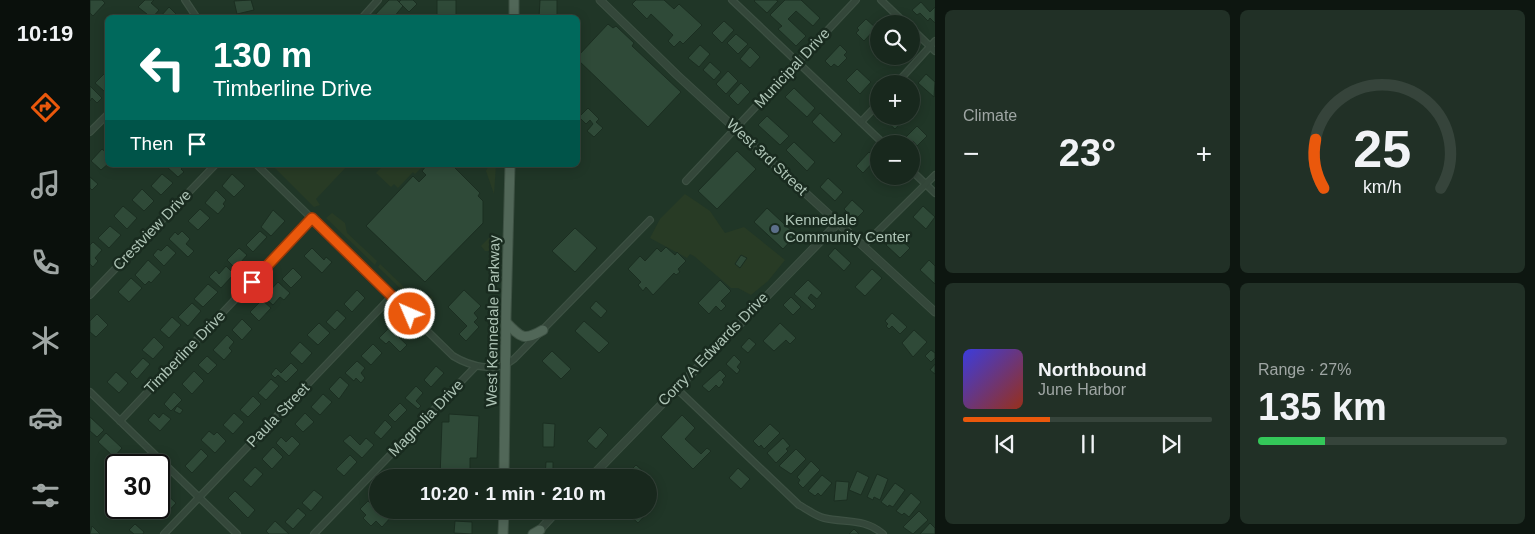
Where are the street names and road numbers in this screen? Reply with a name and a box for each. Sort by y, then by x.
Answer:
street label: Municipal Drive [750,24,833,111]
street label: West 3rd Street [724,115,812,199]
street label: Crestview Drive [109,186,194,273]
street label: West Kennedale Parkway [483,235,503,407]
street label: Corry A Edwards Drive [654,288,771,409]
street label: Timberline Drive [141,307,228,397]
street label: Magnolia Drive [385,376,467,460]
street label: Paula Street [243,378,313,450]

